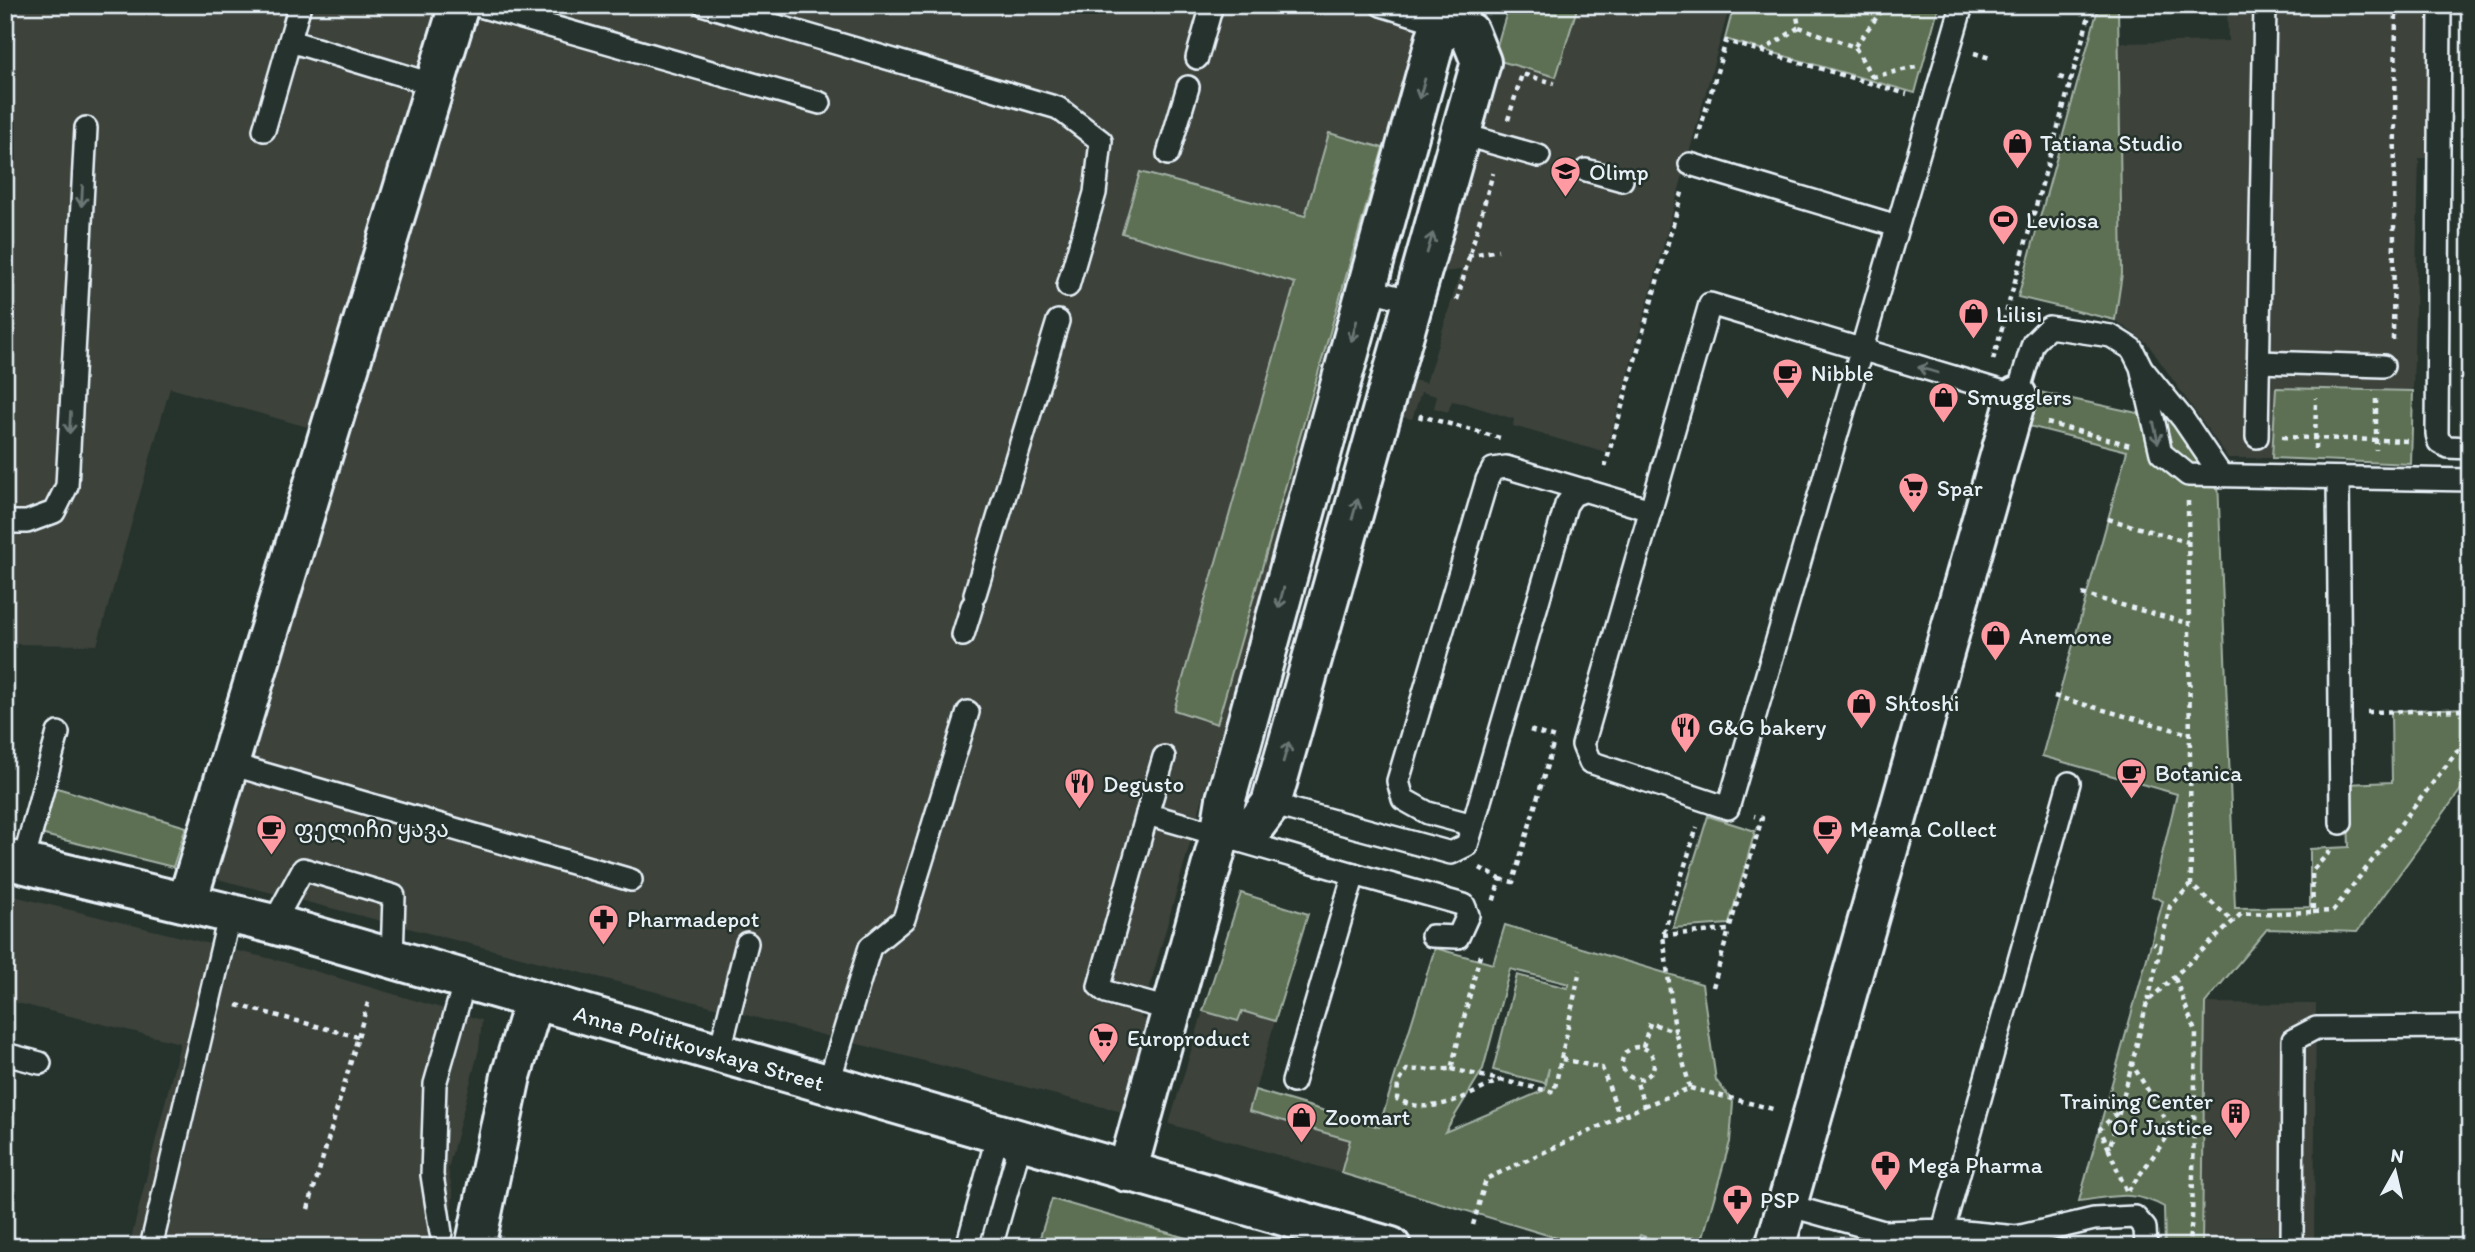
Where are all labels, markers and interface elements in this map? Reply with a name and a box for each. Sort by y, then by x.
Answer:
one-way arrow [1414,78,1427,100]
shop icon: Tatiana Studio [2000,126,2034,170]
place label: Tatiana Studio [2040,129,2183,157]
school or university icon: Olimp [1549,155,1583,199]
place label: Olimp [1589,158,1649,186]
one-way arrow [76,184,89,207]
sports icon: Leviosa [1986,203,2020,247]
place label: Leviosa [2026,206,2099,234]
one-way arrow [1424,232,1437,254]
shop icon: Lilisi [1956,297,1990,341]
place label: Lilisi [1996,300,2042,328]
one-way arrow [1347,320,1360,342]
cafe icon: Nibble [1771,356,1805,400]
place label: Nibble [1811,359,1874,387]
one-way arrow [1918,362,1940,375]
shop icon: Smugglers [1927,380,1961,424]
place label: Smugglers [1967,383,2072,411]
one-way arrow [64,411,77,434]
one-way arrow [2150,421,2163,444]
supermarket icon: Spar [1897,471,1931,515]
place label: Spar [1937,474,1983,502]
one-way arrow [1350,498,1363,520]
one-way arrow [1274,586,1287,609]
shop icon: Anemone [1979,619,2013,663]
place label: Anemone [2019,622,2112,650]
shop icon: Shtoshi [1845,686,1879,730]
place label: Shtoshi [1885,689,1959,717]
restaurant icon: G&G bakery [1668,710,1702,754]
place label: G&G bakery [1708,713,1827,741]
one-way arrow [1280,741,1293,763]
cafe icon: Botanica [2115,756,2149,800]
place label: Botanica [2155,759,2242,787]
restaurant icon: Degusto [1063,767,1097,811]
place label: Degusto [1103,770,1184,798]
cafe icon: ფელიჩი ყავა [254,812,288,856]
cafe icon: Meama Collect [1810,812,1844,856]
place label: ფელიჩი ყავა [294,815,449,843]
place label: Meama Collect [1850,815,1997,843]
pharmacy icon: Pharmadepot [587,902,621,946]
place label: Pharmadepot [627,905,760,933]
street label: Anna Politkovskaya Street [571,999,828,1097]
supermarket icon: Europroduct [1087,1021,1121,1065]
place label: Europroduct [1127,1024,1250,1052]
place label: Training Center Of Justice [2060,1087,2213,1141]
building icon: Training Center Of Justice [2219,1097,2253,1141]
shop icon: Zoomart [1285,1100,1319,1144]
place label: Zoomart [1325,1103,1410,1131]
north arrow [2360,1136,2430,1206]
text: N [2389,1143,2405,1168]
pharmacy icon: Mega Pharma [1868,1148,1902,1192]
place label: Mega Pharma [1908,1151,2043,1179]
pharmacy icon: PSP [1720,1183,1754,1227]
place label: PSP [1760,1186,1800,1214]

